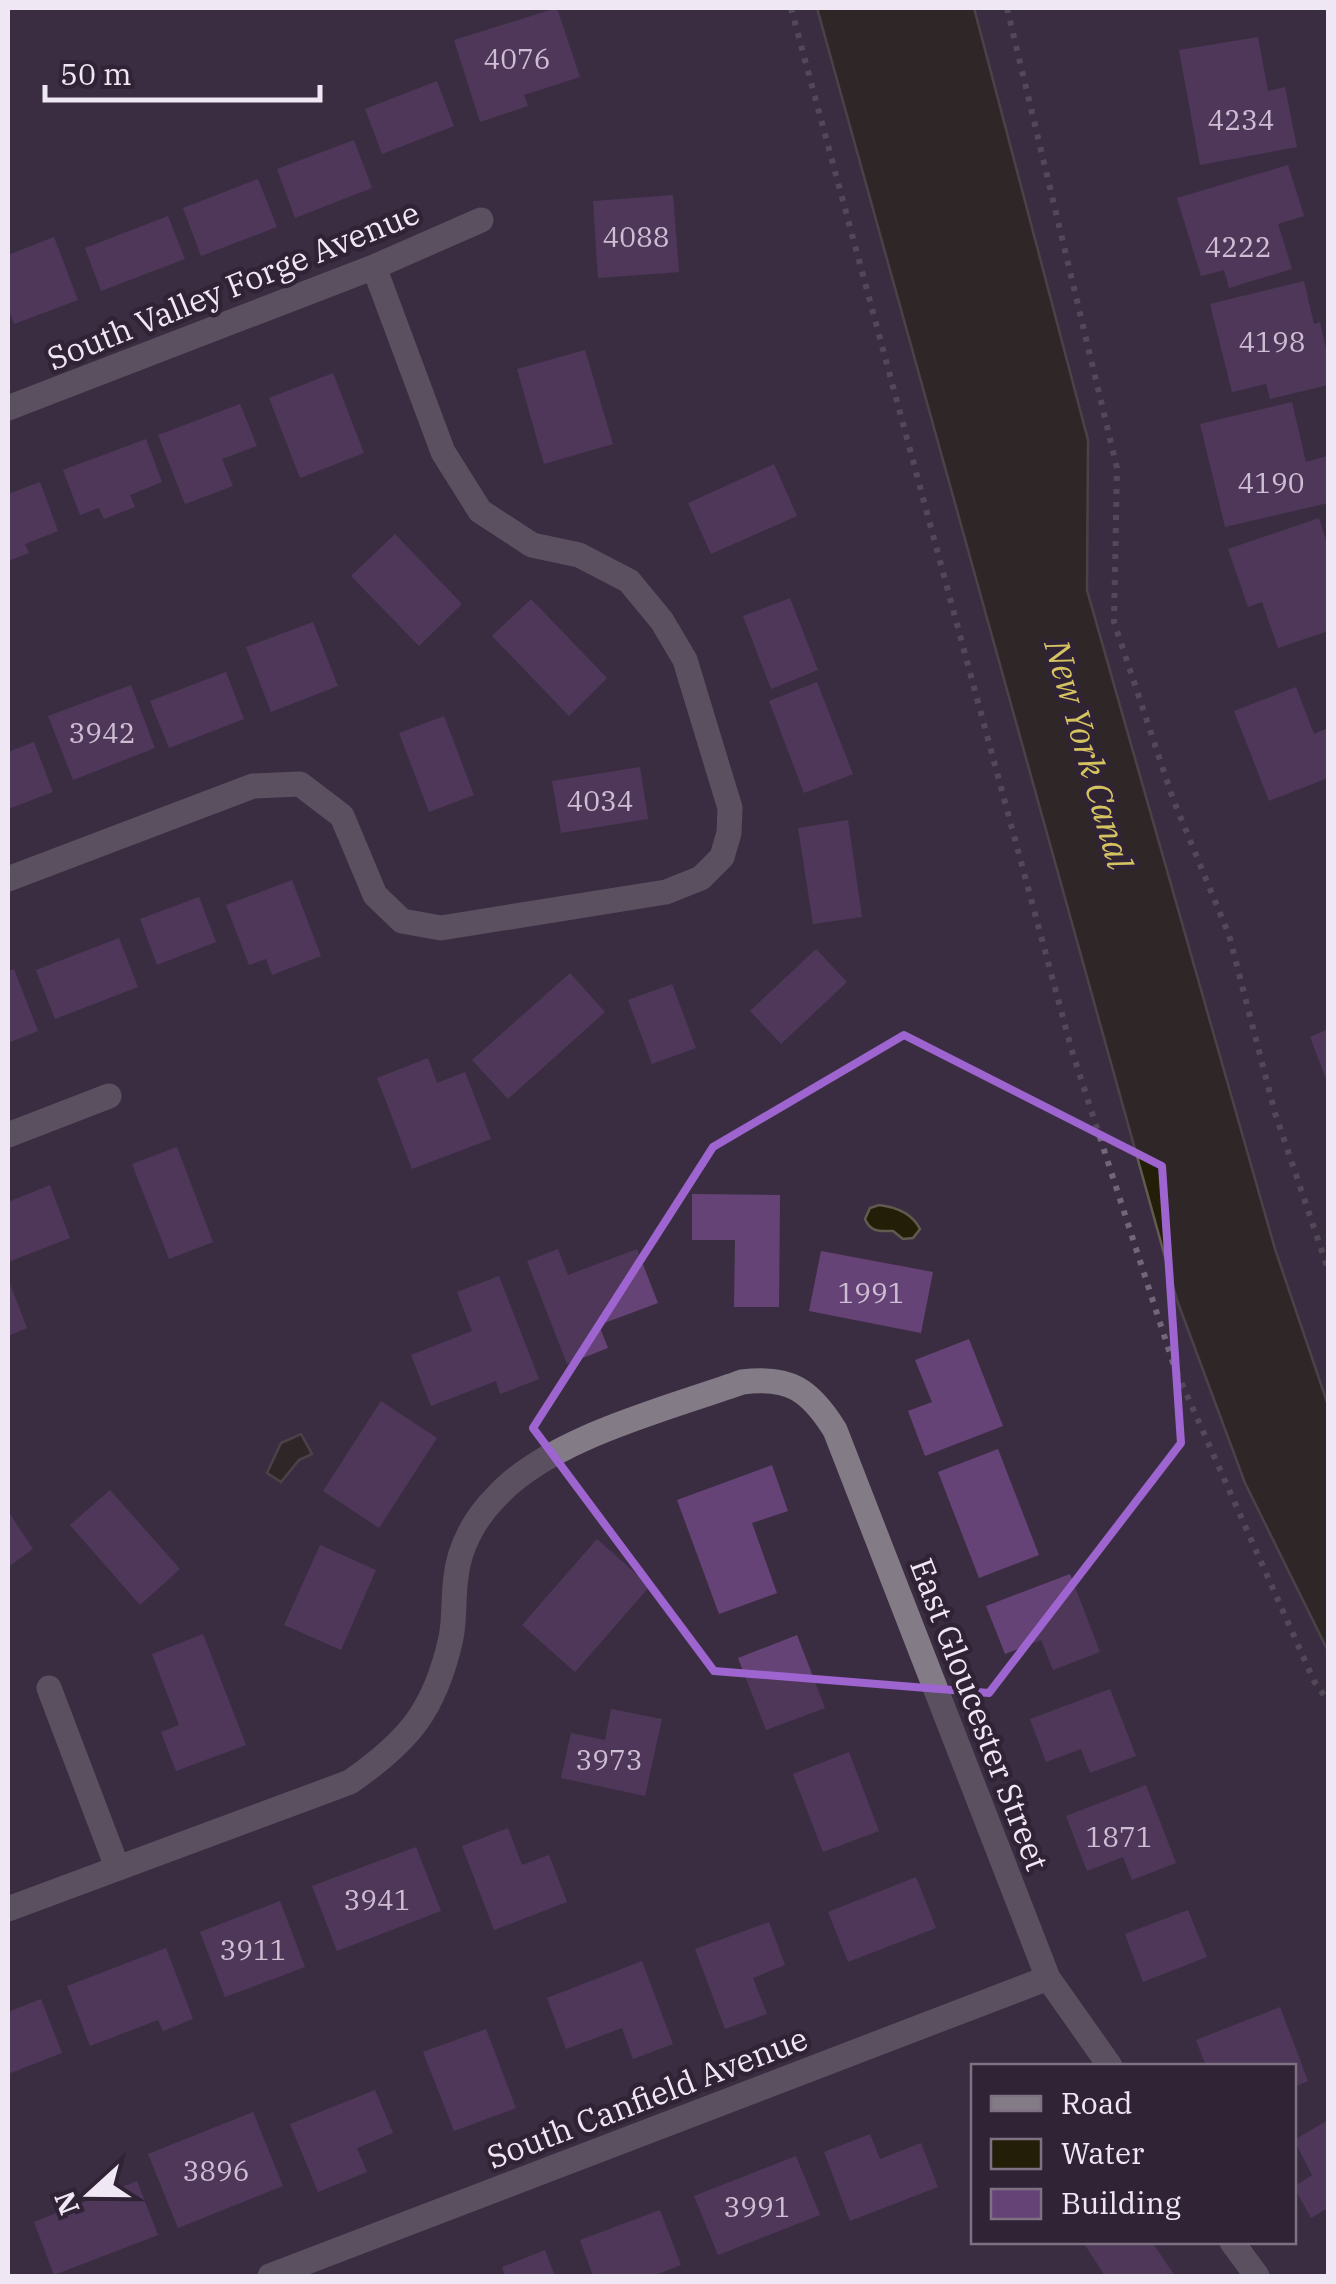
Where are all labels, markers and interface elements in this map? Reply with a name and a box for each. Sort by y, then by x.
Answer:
scale bar [45,40,320,102]
house number: 4076 [483,40,551,77]
text: 50 m [60,54,132,93]
house number: 4234 [1207,101,1275,138]
street label: South Valley Forge Avenue [41,191,425,379]
house number: 4088 [602,218,670,255]
house number: 4222 [1204,228,1272,265]
house number: 4198 [1238,323,1306,360]
house number: 4190 [1237,464,1305,501]
water label: New York Canal [1034,633,1144,875]
house number: 3942 [68,714,136,751]
house number: 4034 [566,782,634,819]
house number: 1991 [837,1274,905,1311]
street label: East Gloucester Street [901,1552,1059,1876]
house number: 3973 [575,1741,643,1778]
house number: 1871 [1085,1818,1153,1855]
house number: 3941 [343,1881,411,1918]
house number: 3911 [219,1931,287,1968]
street label: South Canfield Avenue [481,2016,813,2178]
legend [971,2064,1296,2244]
text: Road [1061,2083,1133,2122]
text: Water [1061,2133,1144,2172]
north arrow [40,2144,140,2244]
house number: 3896 [182,2152,250,2189]
text: Building [1061,2183,1181,2222]
text: N [45,2186,87,2220]
house number: 3991 [723,2188,791,2225]

